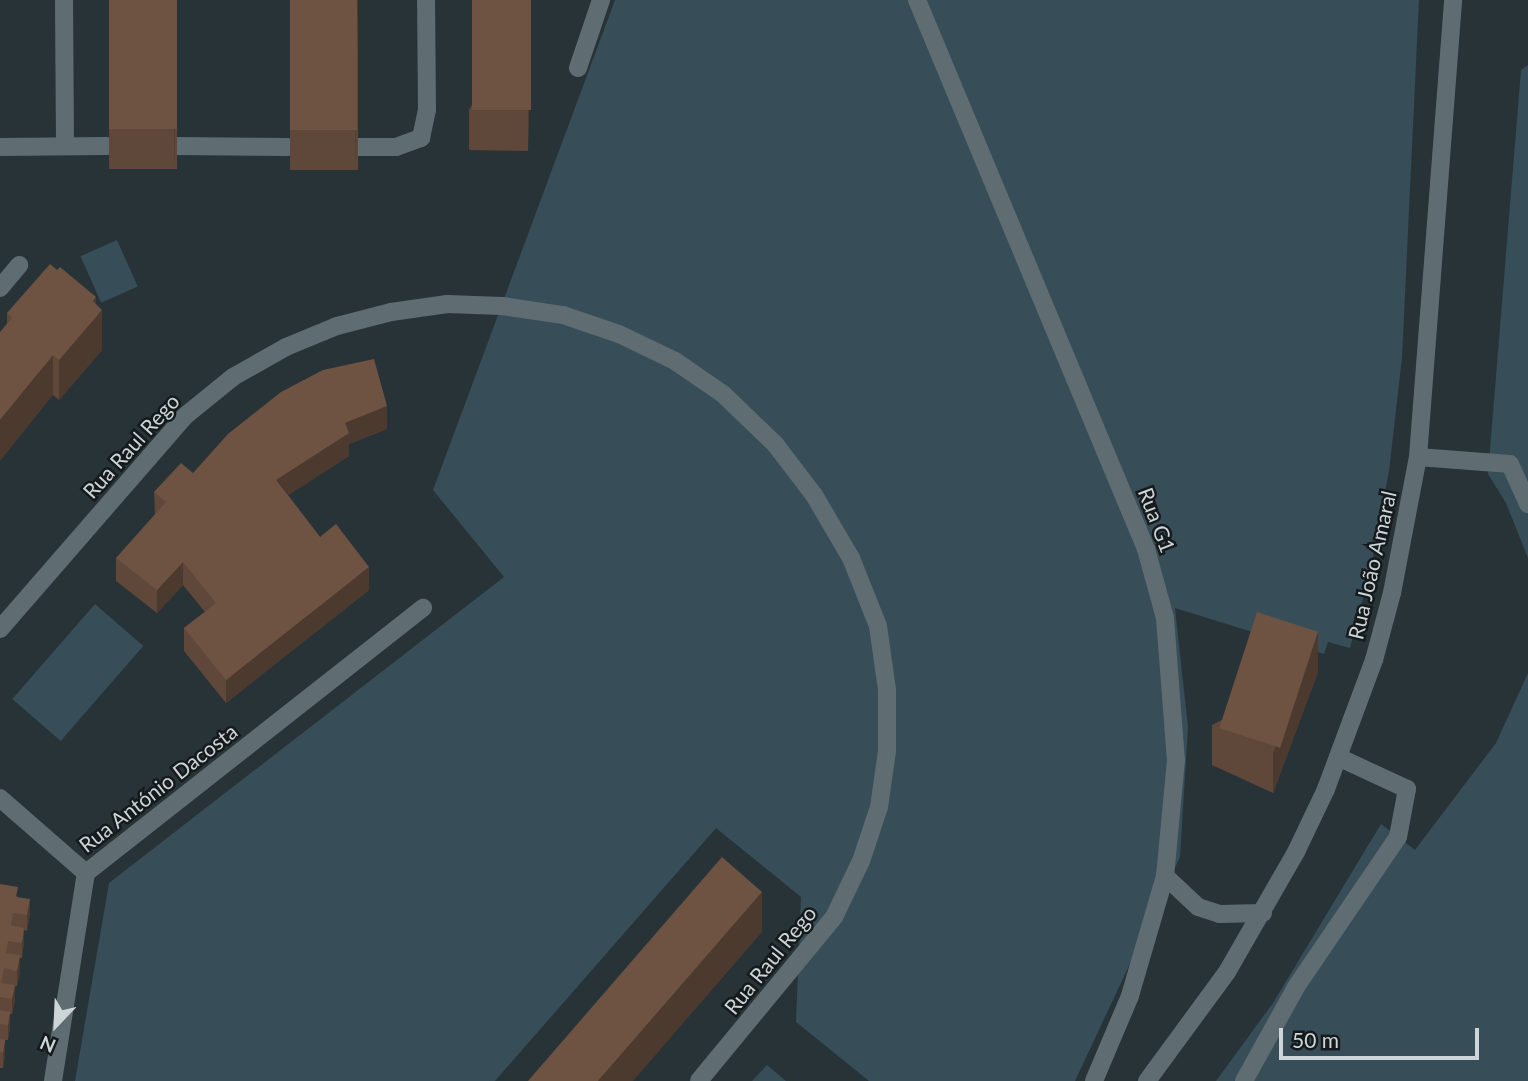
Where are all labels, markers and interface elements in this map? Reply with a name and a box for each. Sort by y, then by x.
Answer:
street label: Rua Raul Rego [77,389,185,503]
street label: Rua G1 [1133,484,1181,556]
street label: Rua João Amaral [1343,488,1401,642]
street label: Rua António Dacosta [74,718,242,858]
street label: Rua Raul Rego [719,901,821,1019]
north arrow [21,990,91,1060]
scale bar [1283,1014,1482,1058]
text: 50 m [1292,1027,1339,1052]
text: N [36,1031,59,1058]

